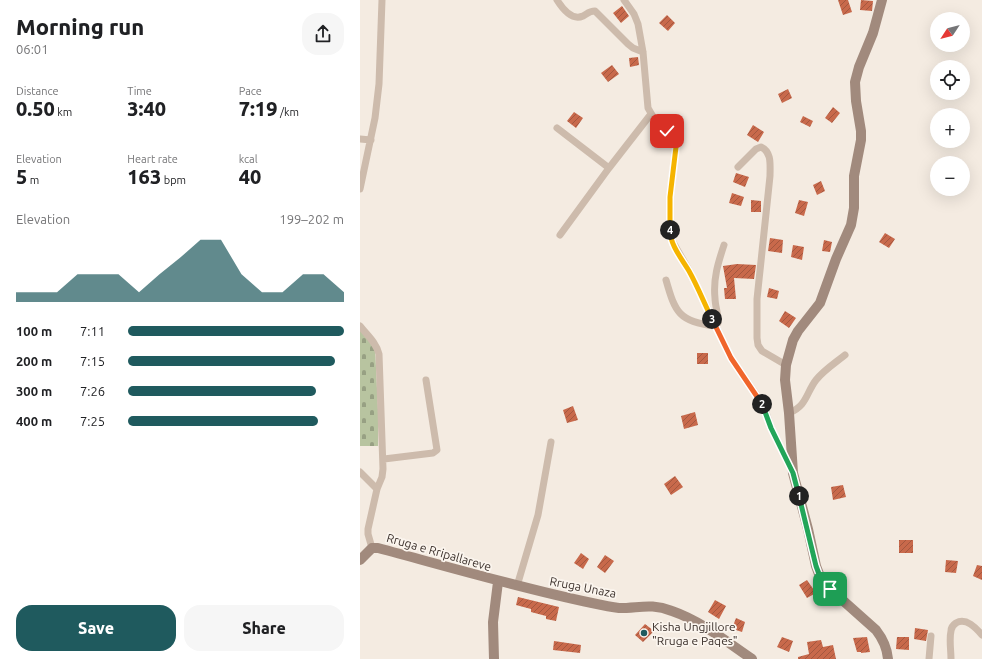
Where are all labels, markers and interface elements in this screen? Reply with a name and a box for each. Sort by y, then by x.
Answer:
north arrow [930,12,970,52]
map controls [930,12,970,196]
button: share [302,13,344,55]
text: Morning run [16,14,144,39]
text: 06:01 [16,42,49,56]
button: locate [930,60,970,100]
text: Distance [16,85,59,97]
text: Time [127,85,152,97]
text: Pace [239,85,262,97]
text: 0.50 [16,97,55,120]
text: 3:40 [127,97,166,120]
text: 7:19 [239,97,277,120]
text: km [55,106,72,118]
text: /km [277,106,299,118]
button: + [930,108,970,148]
pin [650,114,684,148]
icon: check [656,120,678,142]
text: Elevation [16,153,62,165]
text: Heart rate [127,153,178,165]
text: kcal [239,153,258,165]
button: − [930,156,970,196]
text: 5 [16,165,27,188]
text: 163 [127,165,161,188]
text: 40 [239,165,261,188]
text: m [27,174,39,186]
text: bpm [161,174,186,186]
text: Elevation [16,212,70,226]
text: 199–202 m [279,212,344,226]
pin: 4 [660,220,680,240]
text: 4 [667,224,673,236]
pin: 3 [702,309,722,329]
text: 3 [709,313,715,325]
text: 100 m [16,324,52,338]
text: 7:11 [80,324,105,338]
text: 200 m [16,354,52,368]
text: 7:15 [80,354,105,368]
text: 300 m [16,384,52,398]
text: 7:26 [80,384,105,398]
pin: 2 [752,394,772,414]
text: 2 [759,398,765,410]
text: 400 m [16,414,52,428]
text: 7:25 [80,414,105,428]
pin: 1 [789,486,809,506]
text: 1 [796,490,802,502]
street label: Rruga e Rripallareve [385,531,493,573]
pin [813,572,847,606]
street label: Rruga Unaza [549,574,617,600]
icon: arrive [819,578,841,600]
button: Save [16,605,176,651]
button: Share [184,605,344,651]
place label: Kisha Ungjillore "Rruga e Paqes" [652,620,738,647]
marker: Kisha Ungjillore "Rruga e Paqes" [639,628,649,638]

